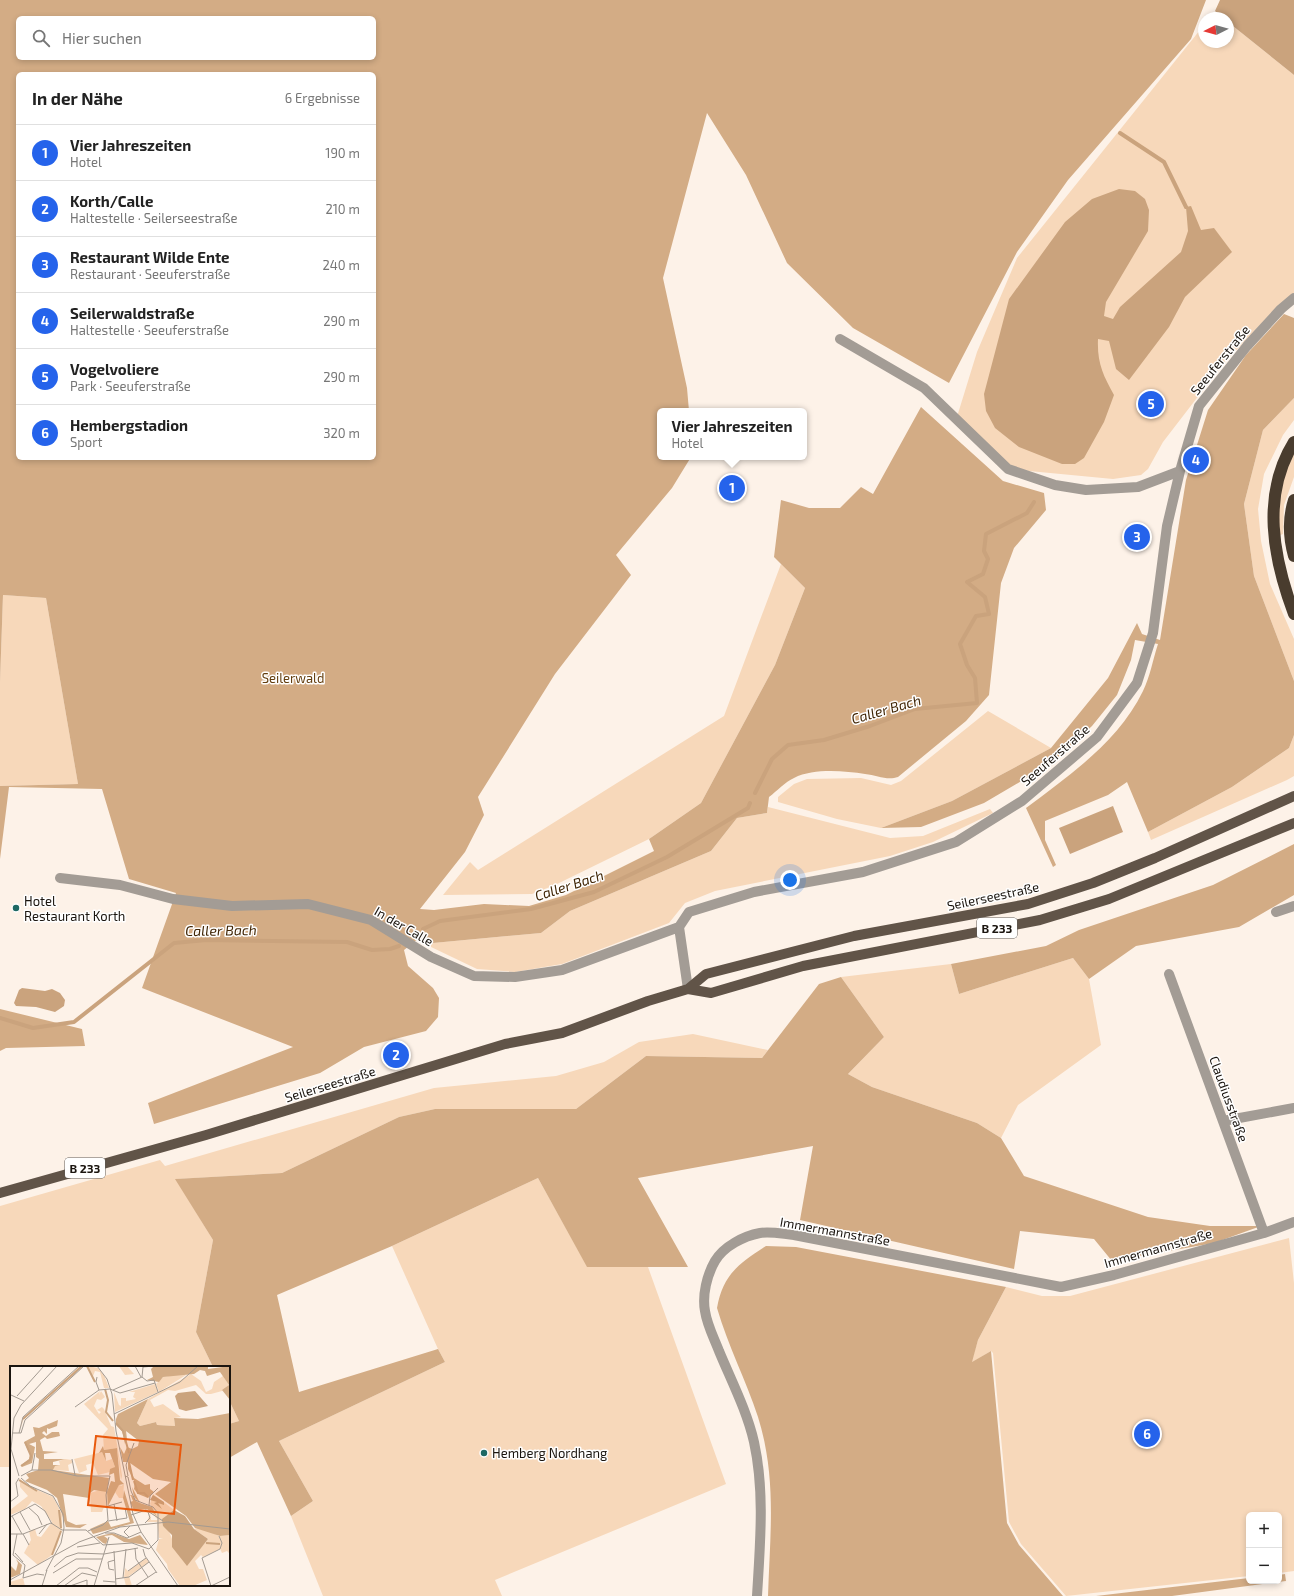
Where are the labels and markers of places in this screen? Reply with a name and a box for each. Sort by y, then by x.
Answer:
pin: 5 [1138,389,1164,419]
pin: 4 [1183,445,1209,475]
pin: 1 [719,473,745,503]
pin: 3 [1124,522,1150,552]
place label: Hotel Restaurant Korth [24,893,125,924]
marker: Hotel Restaurant Korth [11,903,21,913]
pin: 2 [383,1040,409,1070]
pin: 6 [1134,1419,1160,1449]
place label: Hemberg Nordhang [492,1445,607,1461]
marker: Hemberg Nordhang [479,1448,489,1458]

